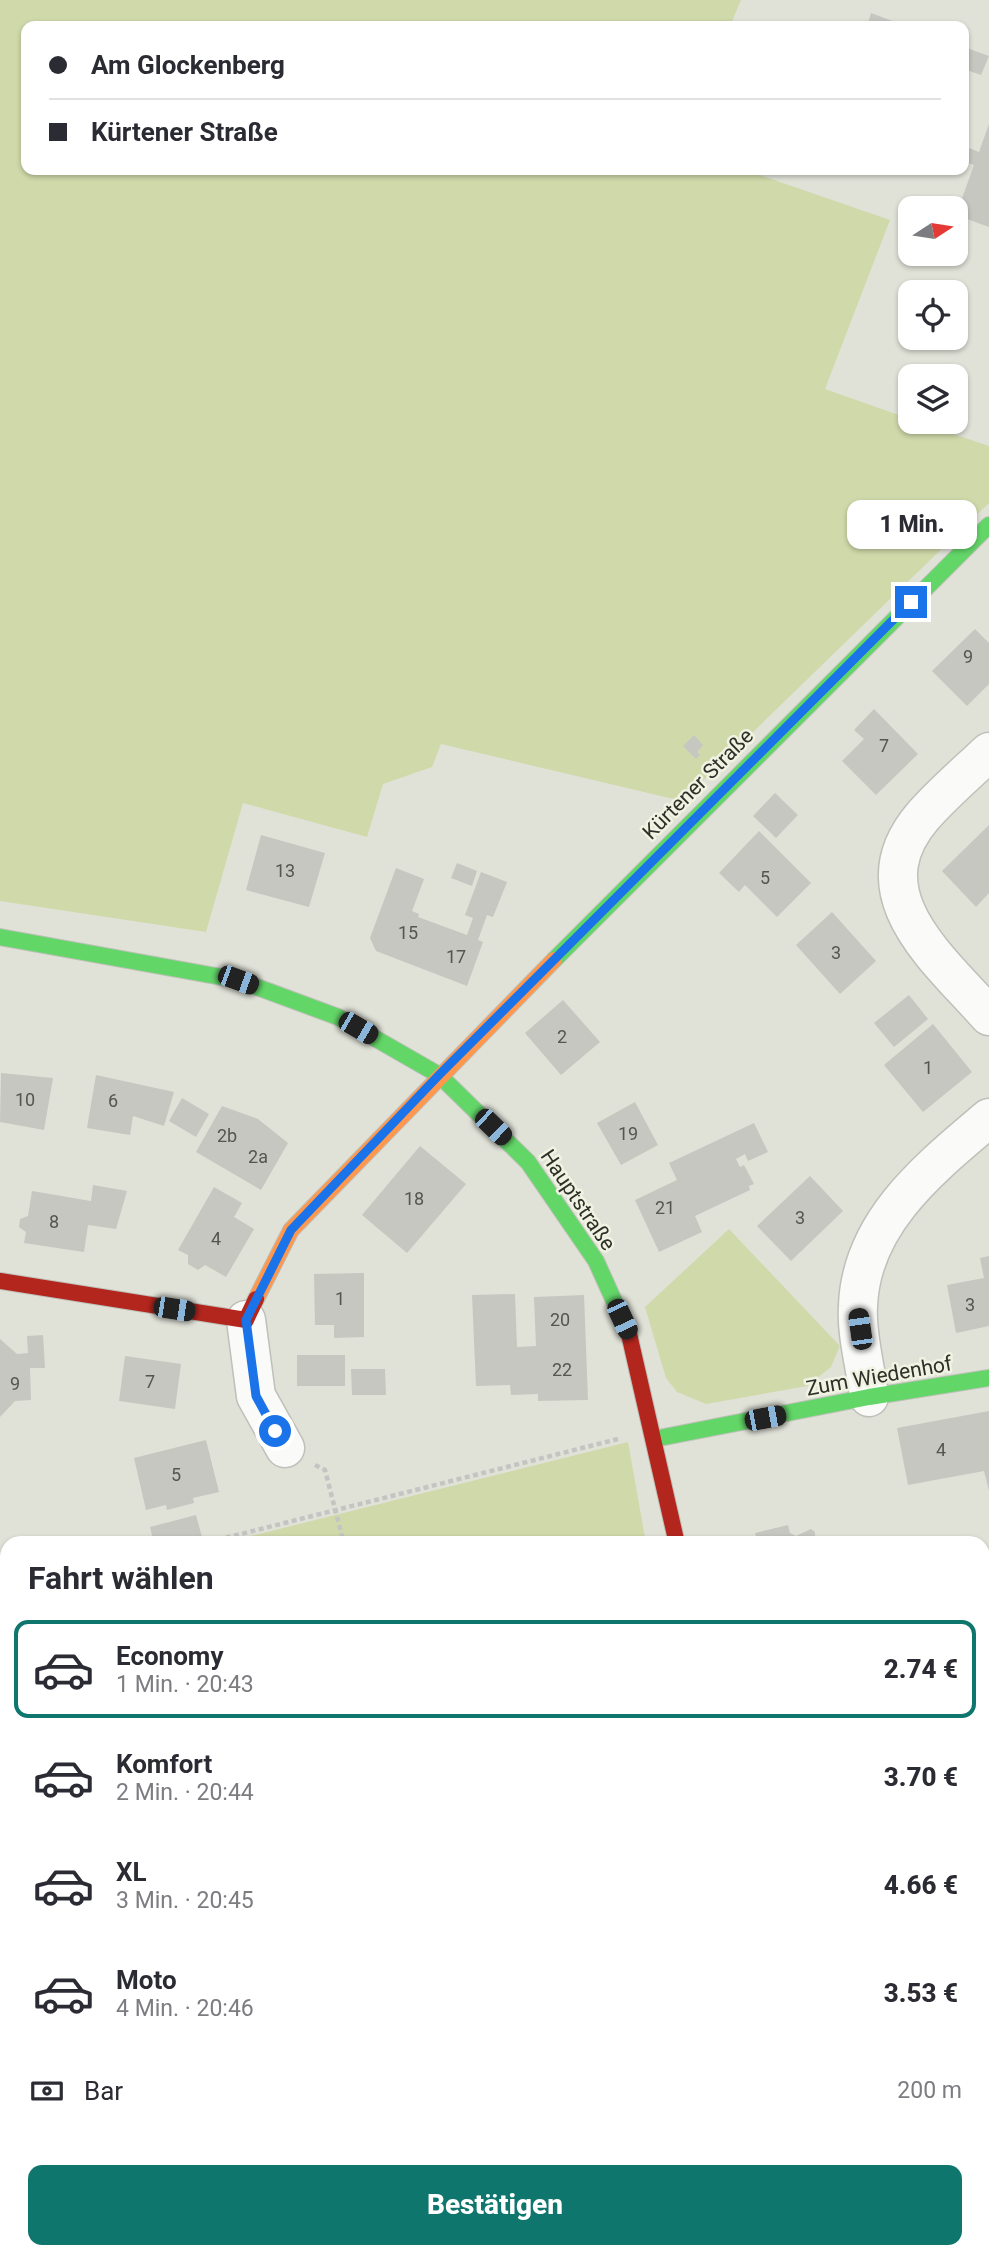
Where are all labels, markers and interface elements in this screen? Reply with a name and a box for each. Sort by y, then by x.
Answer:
text: Am Glockenberg [91,50,285,80]
text: Kürtener Straße [91,117,278,147]
north arrow [898,196,968,266]
map controls [898,196,968,434]
button: locate [898,280,968,350]
button: layers [898,364,968,434]
callout: 1 Min. [846,500,976,550]
text: 1 Min. [879,511,945,538]
route end [895,586,927,618]
house number: 9 [963,646,973,667]
street label: Kürtener Straße [638,724,758,844]
house number: 7 [879,735,889,756]
house number: 13 [275,860,295,881]
house number: 5 [760,867,770,888]
house number: 15 [398,922,418,943]
house number: 3 [831,942,841,963]
house number: 17 [446,946,466,967]
car [215,963,262,997]
car [335,1008,382,1048]
house number: 2 [557,1026,567,1047]
house number: 1 [923,1057,933,1078]
house number: 10 [15,1089,35,1110]
house number: 6 [108,1090,118,1111]
car [471,1105,516,1149]
house number: 19 [618,1123,638,1144]
house number: 2b [217,1125,237,1146]
street label: Hauptstraße [536,1145,620,1255]
house number: 2a [248,1146,268,1167]
house number: 18 [404,1188,424,1209]
house number: 21 [655,1197,675,1218]
house number: 3 [795,1207,805,1228]
house number: 8 [49,1211,59,1232]
house number: 4 [211,1228,221,1249]
house number: 1 [335,1288,345,1309]
house number: 3 [965,1294,975,1315]
car [152,1295,197,1323]
car [604,1296,641,1342]
car [847,1307,874,1351]
house number: 20 [550,1309,570,1330]
street label: Zum Wiedenhof [804,1351,955,1401]
house number: 22 [552,1359,572,1380]
house number: 7 [145,1371,155,1392]
house number: 9 [10,1373,20,1394]
car [743,1404,788,1432]
route start [259,1415,291,1447]
house number: 4 [936,1439,946,1460]
house number: 5 [171,1464,181,1485]
text: Fahrt wählen [28,1559,214,1597]
icon: car [32,1638,95,1701]
text: Economy [116,1641,223,1671]
text: 2.74 € [884,1654,958,1684]
text: 1 Min. · 20:43 [116,1671,254,1698]
icon: car [32,1746,95,1809]
text: Komfort [116,1749,212,1779]
text: 3.70 € [884,1762,958,1792]
text: 2 Min. · 20:44 [116,1779,254,1806]
icon: car [32,1854,95,1917]
text: XL [116,1857,147,1887]
text: 4.66 € [884,1870,958,1900]
text: 3 Min. · 20:45 [116,1887,254,1914]
icon: car [32,1962,95,2025]
text: Moto [116,1965,177,1995]
text: 3.53 € [884,1978,958,2008]
text: 4 Min. · 20:46 [116,1995,254,2022]
icon: cash [28,2072,66,2110]
text: Bar [84,2076,123,2106]
text: 200 m [897,2077,962,2104]
button: Bestätigen [28,2165,962,2245]

